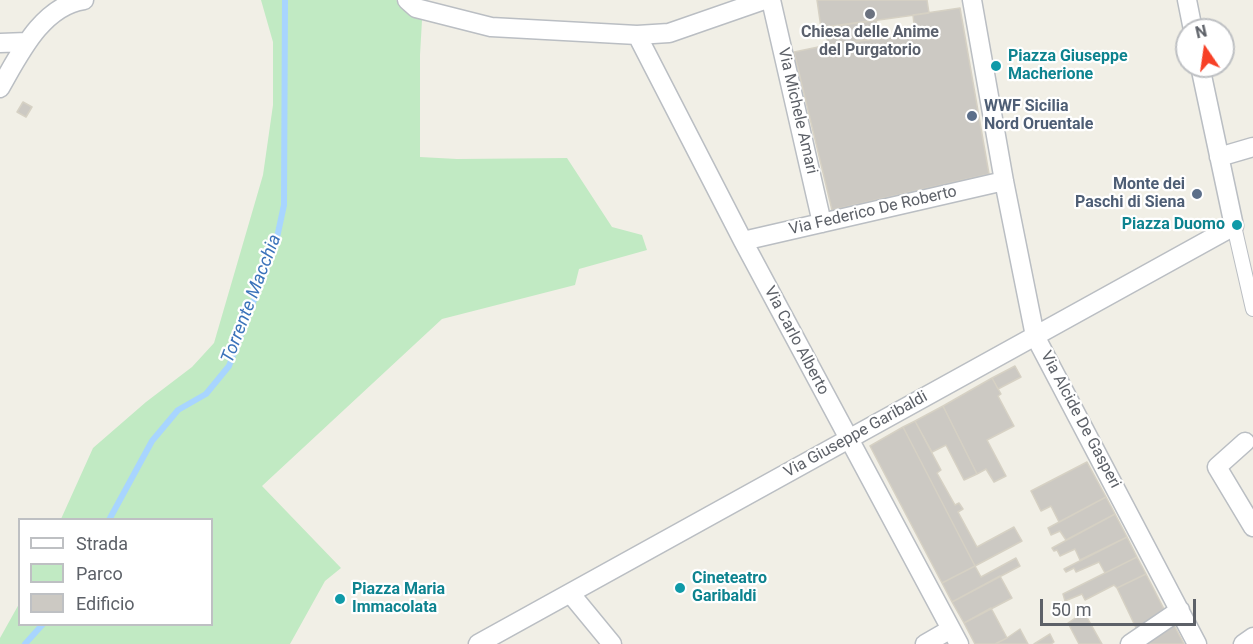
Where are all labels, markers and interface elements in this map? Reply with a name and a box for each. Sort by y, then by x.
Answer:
marker: Chiesa delle Anime del Purgatorio [863,7,877,21]
north arrow [1175,18,1235,78]
text: N [1194,21,1209,42]
place label: Chiesa delle Anime del Purgatorio [801,23,939,61]
street label: Via Michele Amari [773,46,821,176]
place label: Piazza Giuseppe Macherione [1008,47,1128,85]
marker: Piazza Giuseppe Macherione [989,59,1003,73]
place label: WWF Sicilia Nord Oruentale [984,97,1093,135]
marker: WWF Sicilia Nord Oruentale [965,109,979,123]
place label: Monte dei Paschi di Siena [1075,175,1185,213]
street label: Via Federico De Roberto [787,182,959,240]
marker: Monte dei Paschi di Siena [1190,187,1204,201]
place label: Piazza Duomo [1122,215,1225,235]
marker: Piazza Duomo [1230,218,1244,232]
water label: Torrente Macchia [218,232,286,366]
street label: Via Carlo Alberto [759,283,833,399]
street label: Via Alcide De Gasperi [1036,348,1124,492]
street label: Via Giuseppe Garibaldi [781,388,931,482]
legend [18,518,213,626]
text: Strada [76,533,128,554]
text: Parco [76,563,123,584]
place label: Cineteatro Garibaldi [692,569,767,607]
place label: Piazza Maria Immacolata [352,580,445,618]
marker: Cineteatro Garibaldi [673,581,687,595]
scale bar [1043,587,1199,625]
marker: Piazza Maria Immacolata [333,592,347,606]
text: Edificio [76,593,135,614]
text: 50 m [1051,599,1091,620]

